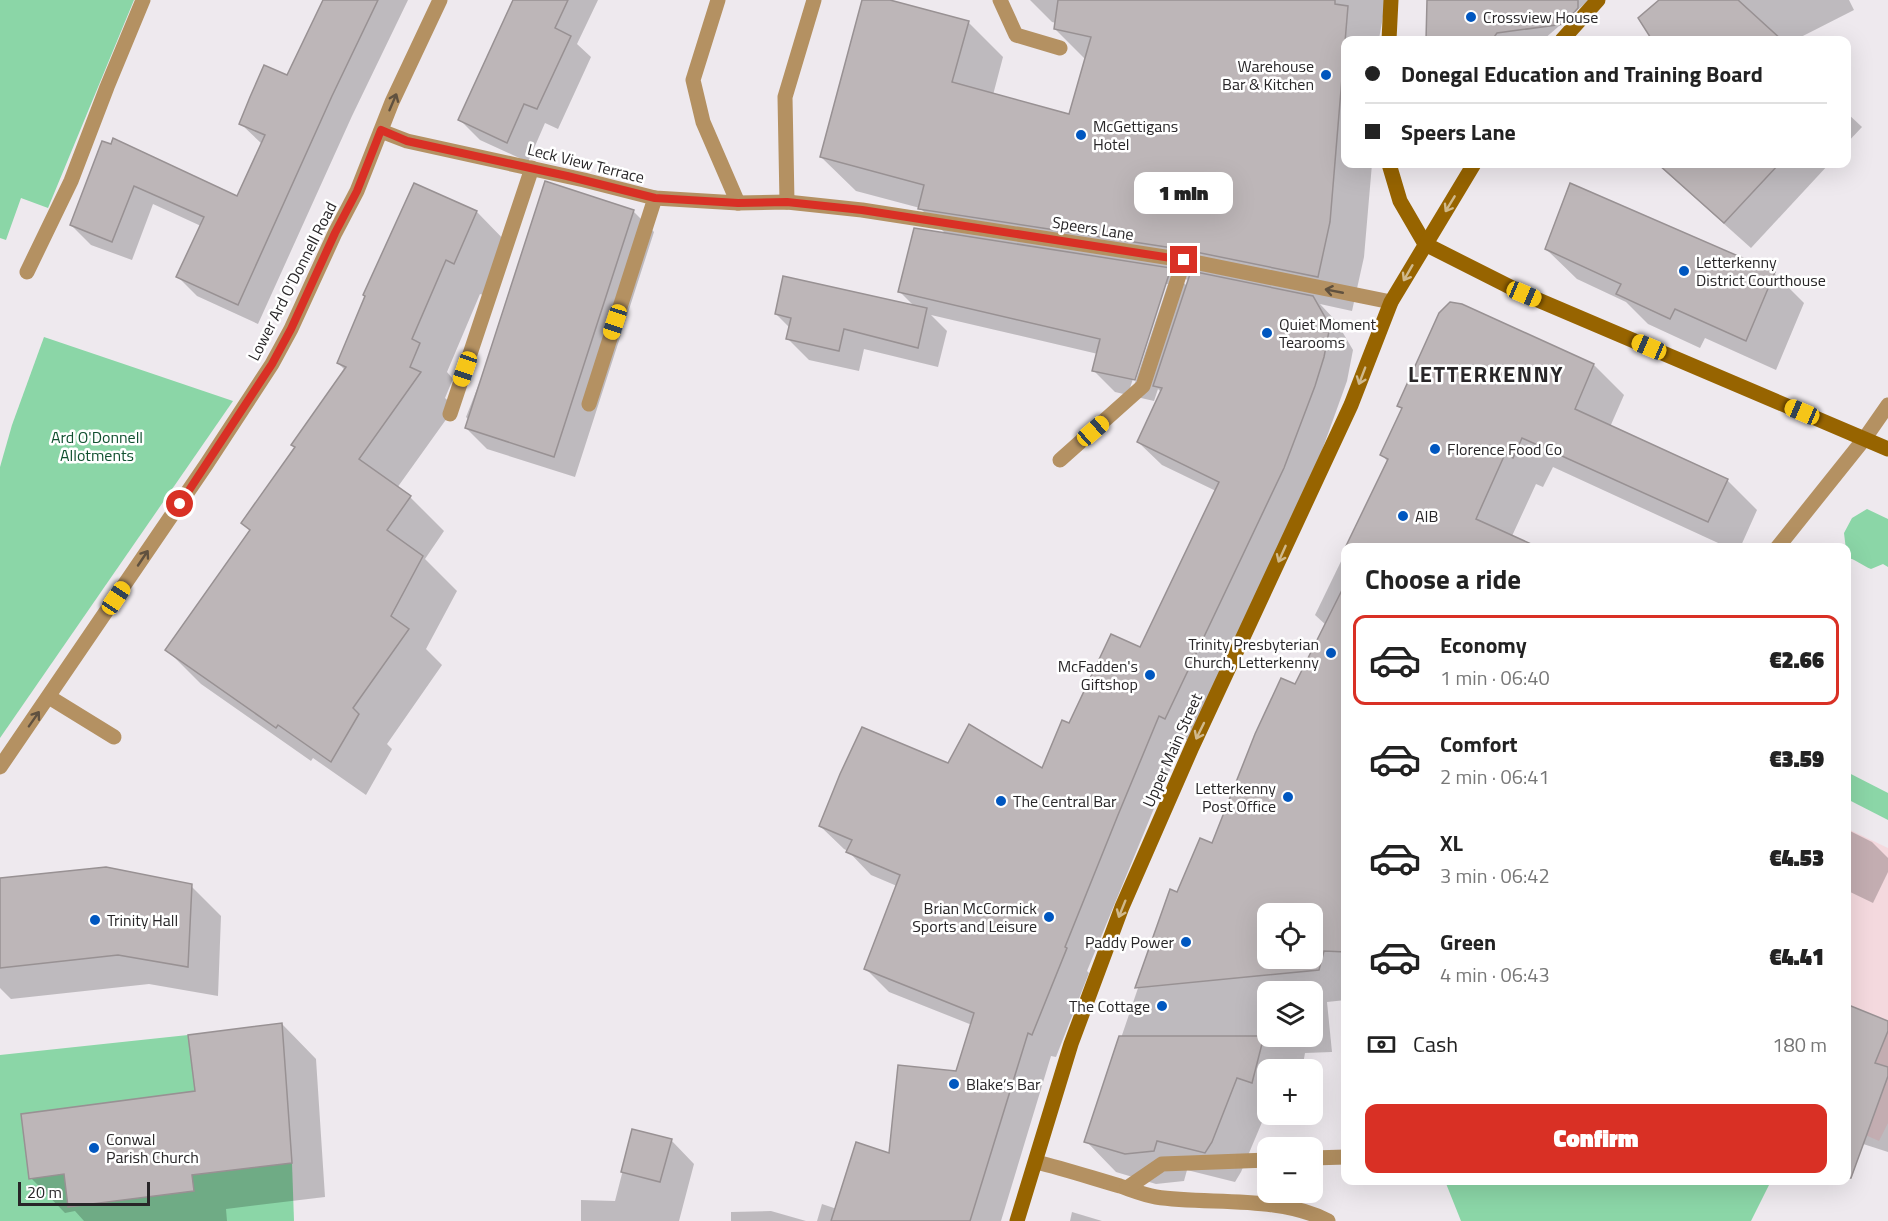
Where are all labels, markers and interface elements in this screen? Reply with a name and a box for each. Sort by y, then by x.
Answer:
place label: Crossview House [1483,5,1598,29]
marker: Crossview House [1464,10,1478,24]
place label: Warehouse Bar & Kitchen [1222,54,1314,96]
text: Donegal Education and Training Board [1401,57,1763,91]
marker: Warehouse Bar & Kitchen [1319,68,1333,82]
one-way arrow [388,93,399,112]
place label: McGettigans Hotel [1093,114,1178,156]
text: Speers Lane [1401,115,1516,149]
marker: McGettigans Hotel [1074,128,1088,142]
street label: Leck View Terrace [525,137,647,189]
callout: 1 min [1134,173,1234,215]
text: 1 min [1159,177,1208,208]
one-way arrow [1443,195,1455,212]
street label: Lower Ard O'Donnell Road [241,197,343,365]
street label: Speers Lane [1051,210,1135,246]
route end [1170,246,1197,273]
place label: Letterkenny District Courthouse [1696,250,1826,292]
one-way arrow [1402,264,1414,281]
marker: Letterkenny District Courthouse [1677,264,1691,278]
car [1504,279,1544,309]
one-way arrow [1324,285,1344,296]
car [601,302,629,342]
place label: Quiet Moment Tearooms [1279,312,1377,354]
marker: Quiet Moment Tearooms [1260,326,1274,340]
car [1629,332,1669,362]
car [451,349,479,389]
district label: LETTERKENNY [1408,357,1564,391]
one-way arrow [1356,366,1367,385]
car [1782,397,1822,427]
car [1074,412,1112,450]
park label: Ard O'Donnell Allotments [51,425,143,467]
place label: Florence Food Co [1447,437,1562,461]
marker: Florence Food Co [1428,442,1442,456]
route start [166,490,193,517]
place label: AIB [1415,504,1438,528]
marker: AIB [1396,509,1410,523]
one-way arrow [1276,544,1287,562]
one-way arrow [137,550,149,567]
text: Choose a ride [1365,558,1521,599]
car [98,578,134,618]
text: Economy [1440,628,1527,662]
place label: Trinity Presbyterian Church, Letterkenny [1184,632,1319,674]
icon: car [1368,633,1422,687]
text: €2.66 [1769,643,1824,677]
marker: Trinity Presbyterian Church, Letterkenny [1324,646,1338,660]
place label: McFadden's Giftshop [1058,654,1138,696]
text: 1 min · 06:40 [1440,662,1550,693]
marker: McFadden's Giftshop [1143,668,1157,682]
street label: Upper Main Street [1136,689,1208,811]
one-way arrow [28,712,40,728]
one-way arrow [1194,721,1206,739]
text: Comfort [1440,727,1518,761]
icon: car [1368,732,1422,786]
text: €3.59 [1769,742,1824,776]
text: 2 min · 06:41 [1440,761,1550,792]
place label: Letterkenny Post Office [1195,776,1276,818]
place label: The Central Bar [1013,789,1117,813]
marker: Letterkenny Post Office [1281,790,1295,804]
marker: The Central Bar [994,794,1008,808]
text: XL [1440,826,1463,860]
icon: car [1368,831,1422,885]
text: €4.53 [1769,841,1824,875]
text: 3 min · 06:42 [1440,860,1550,891]
place label: Brian McCormick Sports and Leisure [912,896,1037,938]
one-way arrow [1116,899,1127,918]
map controls [1257,903,1323,1203]
button: locate [1257,903,1323,969]
place label: Trinity Hall [107,908,178,932]
marker: Brian McCormick Sports and Leisure [1042,910,1056,924]
marker: Trinity Hall [88,913,102,927]
text: Green [1440,925,1496,959]
place label: Paddy Power [1085,930,1174,954]
icon: car [1368,930,1422,984]
marker: Paddy Power [1179,935,1193,949]
text: €4.41 [1769,940,1824,974]
text: 4 min · 06:43 [1440,959,1550,990]
button: layers [1257,981,1323,1047]
place label: The Cottage [1069,994,1150,1018]
marker: The Cottage [1155,999,1169,1013]
text: Cash [1413,1027,1458,1061]
icon: cash [1365,1028,1398,1061]
text: 180 m [1772,1029,1827,1060]
button: + [1257,1059,1323,1125]
place label: Blake’s Bar [966,1072,1041,1096]
marker: Blake’s Bar [947,1077,961,1091]
button: Confirm [1365,1104,1827,1173]
place label: Conwal Parish Church [106,1127,199,1169]
button: − [1257,1137,1323,1203]
marker: Conwal Parish Church [87,1141,101,1155]
scale bar [18,1179,150,1206]
text: 20 m [27,1180,62,1204]

